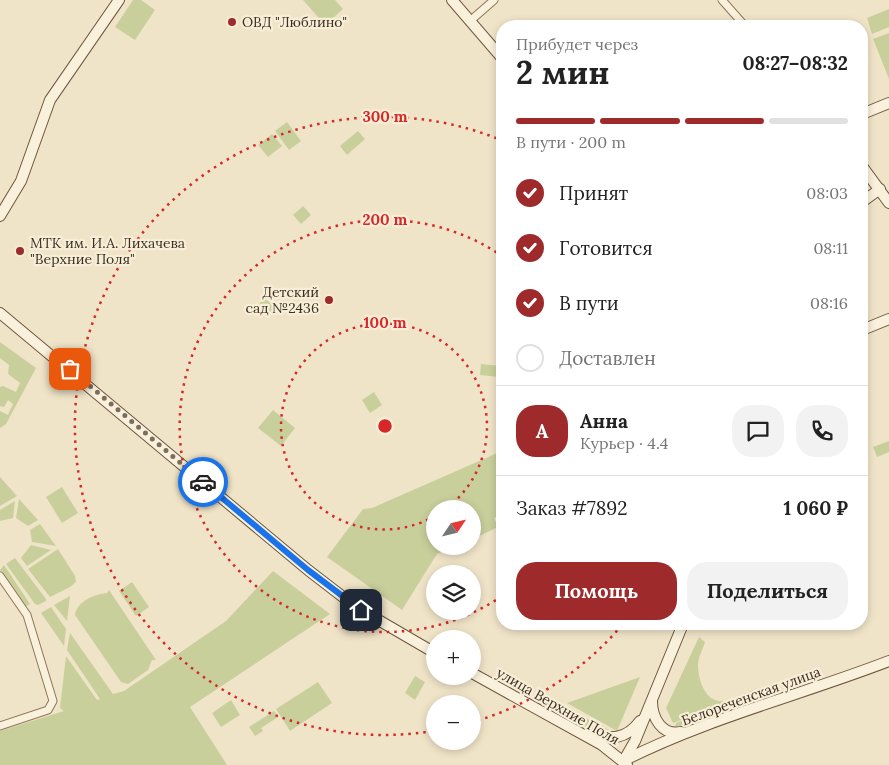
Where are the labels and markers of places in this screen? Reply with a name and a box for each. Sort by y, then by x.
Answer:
place label: ОВД "Люблино" [242,13,347,31]
marker: ОВД "Люблино" [226,16,238,28]
place label: МТК им. И.А. Лихачева "Верхние Поля" [30,234,185,268]
marker: МТК им. И.А. Лихачева "Верхние Поля" [14,245,26,257]
place label: Детский сад №2436 [246,283,319,317]
marker: Детский сад №2436 [323,294,335,306]
pin [49,348,91,390]
centre of rings [376,417,394,435]
pin [340,589,382,631]

